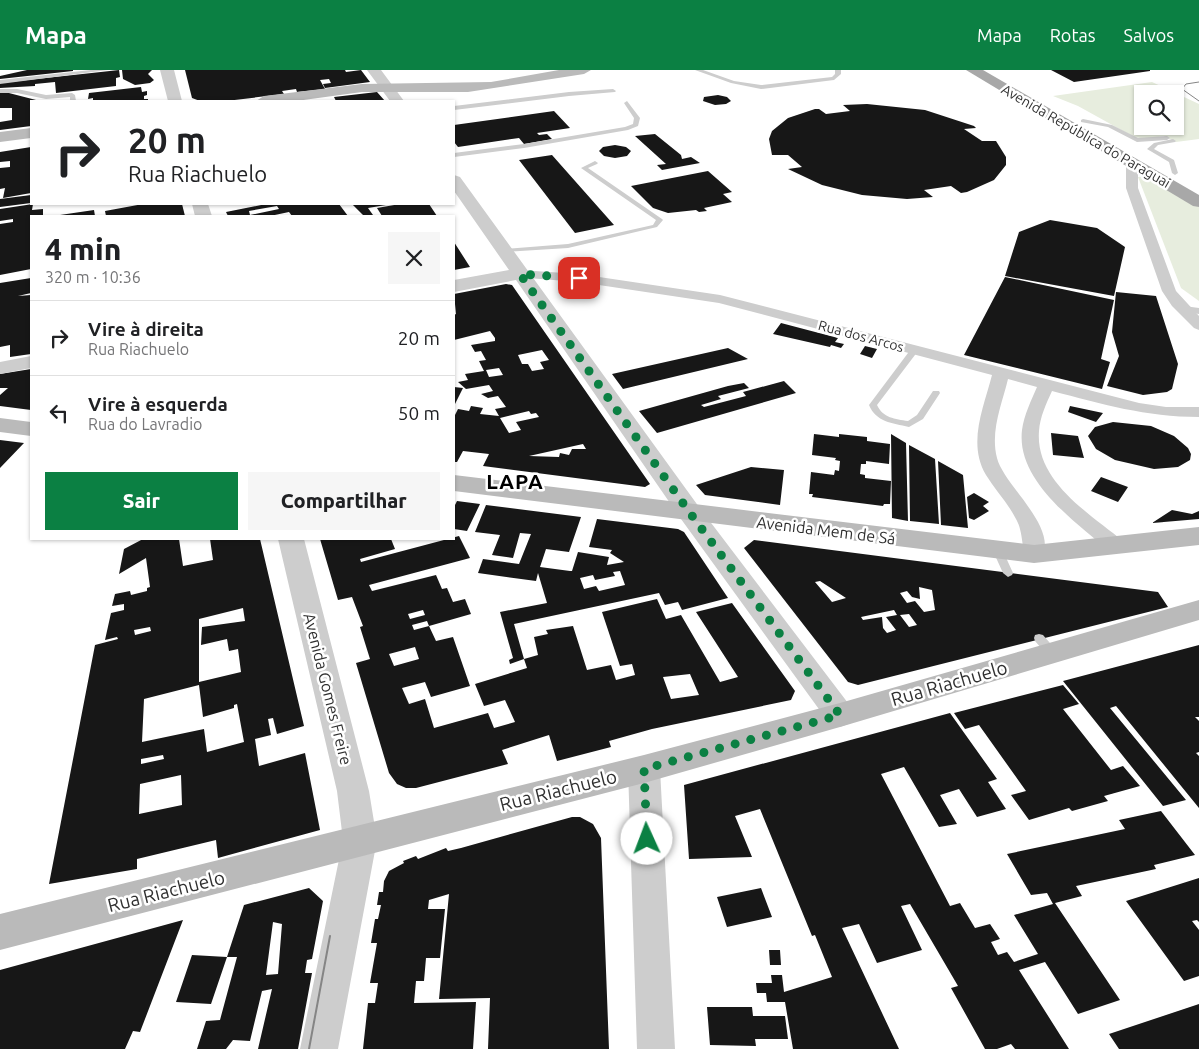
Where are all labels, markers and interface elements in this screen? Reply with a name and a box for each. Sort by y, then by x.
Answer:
text: Mapa [25,22,87,49]
text: Mapa [977,25,1022,45]
text: Rotas [1050,25,1096,45]
text: Salvos [1124,25,1174,45]
street label: Avenida República do Paraguai [999,81,1173,191]
map controls [1134,85,1184,135]
button: search [1134,85,1184,135]
icon: right [45,120,110,185]
text: 20 m [128,120,206,160]
text: Rua Riachuelo [128,161,267,186]
text: 4 min [45,232,121,266]
button: close [388,232,440,284]
pin [558,257,600,299]
icon: arrive [565,264,593,292]
text: 320 m · 10:36 [45,268,141,286]
street label: Rua dos Arcos [816,317,906,355]
text: Vire à direita [88,318,204,340]
icon: right [45,324,73,352]
text: 20 m [398,327,440,349]
text: Rua Riachuelo [88,340,189,358]
text: Vire à esquerda [88,393,228,415]
icon: left [45,399,73,427]
text: 50 m [398,402,440,424]
text: Rua do Lavradio [88,415,202,433]
district label: LAPA [486,469,544,493]
button: Sair [45,472,238,530]
button: Compartilhar [248,472,440,530]
street label: Avenida Mem de Sá [756,513,896,547]
street label: Avenida Gomes Freire [300,611,356,767]
street label: Rua Riachuelo [888,656,1010,710]
street label: Rua Riachuelo [497,765,619,815]
position arrow [620,812,672,864]
street label: Rua Riachuelo [105,866,227,916]

